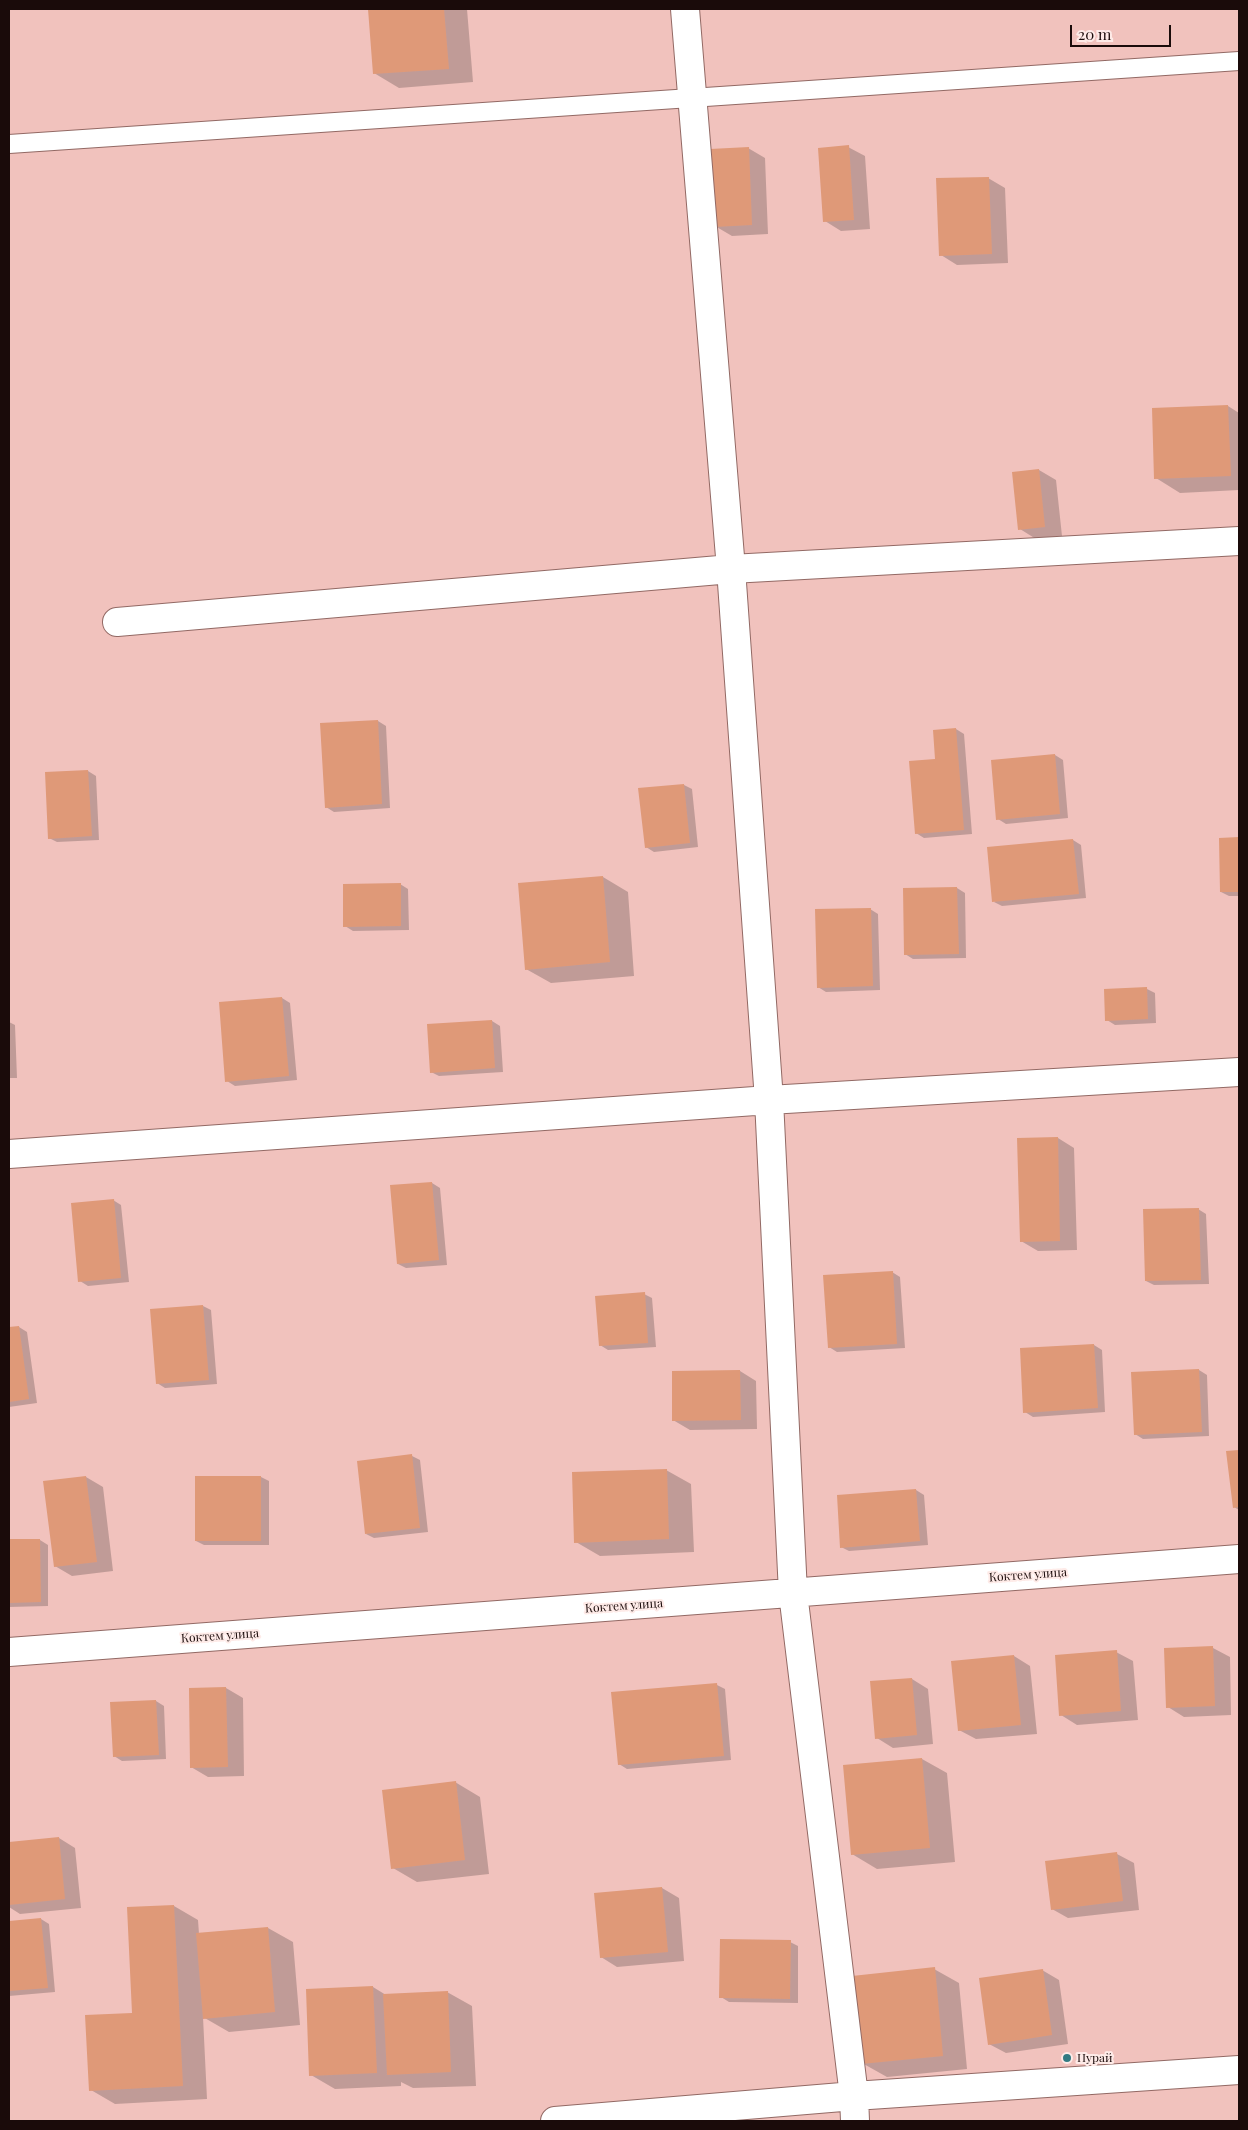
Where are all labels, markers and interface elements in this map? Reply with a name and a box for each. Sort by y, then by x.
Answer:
scale bar [1073,15,1174,47]
text: 20 m [1078,24,1111,44]
street label: Коктем улица [989,1565,1067,1585]
street label: Коктем улица [585,1596,663,1616]
street label: Коктем улица [181,1626,259,1646]
place label: Нурай [1077,2051,1112,2065]
marker: Нурай [1061,2052,1073,2064]

